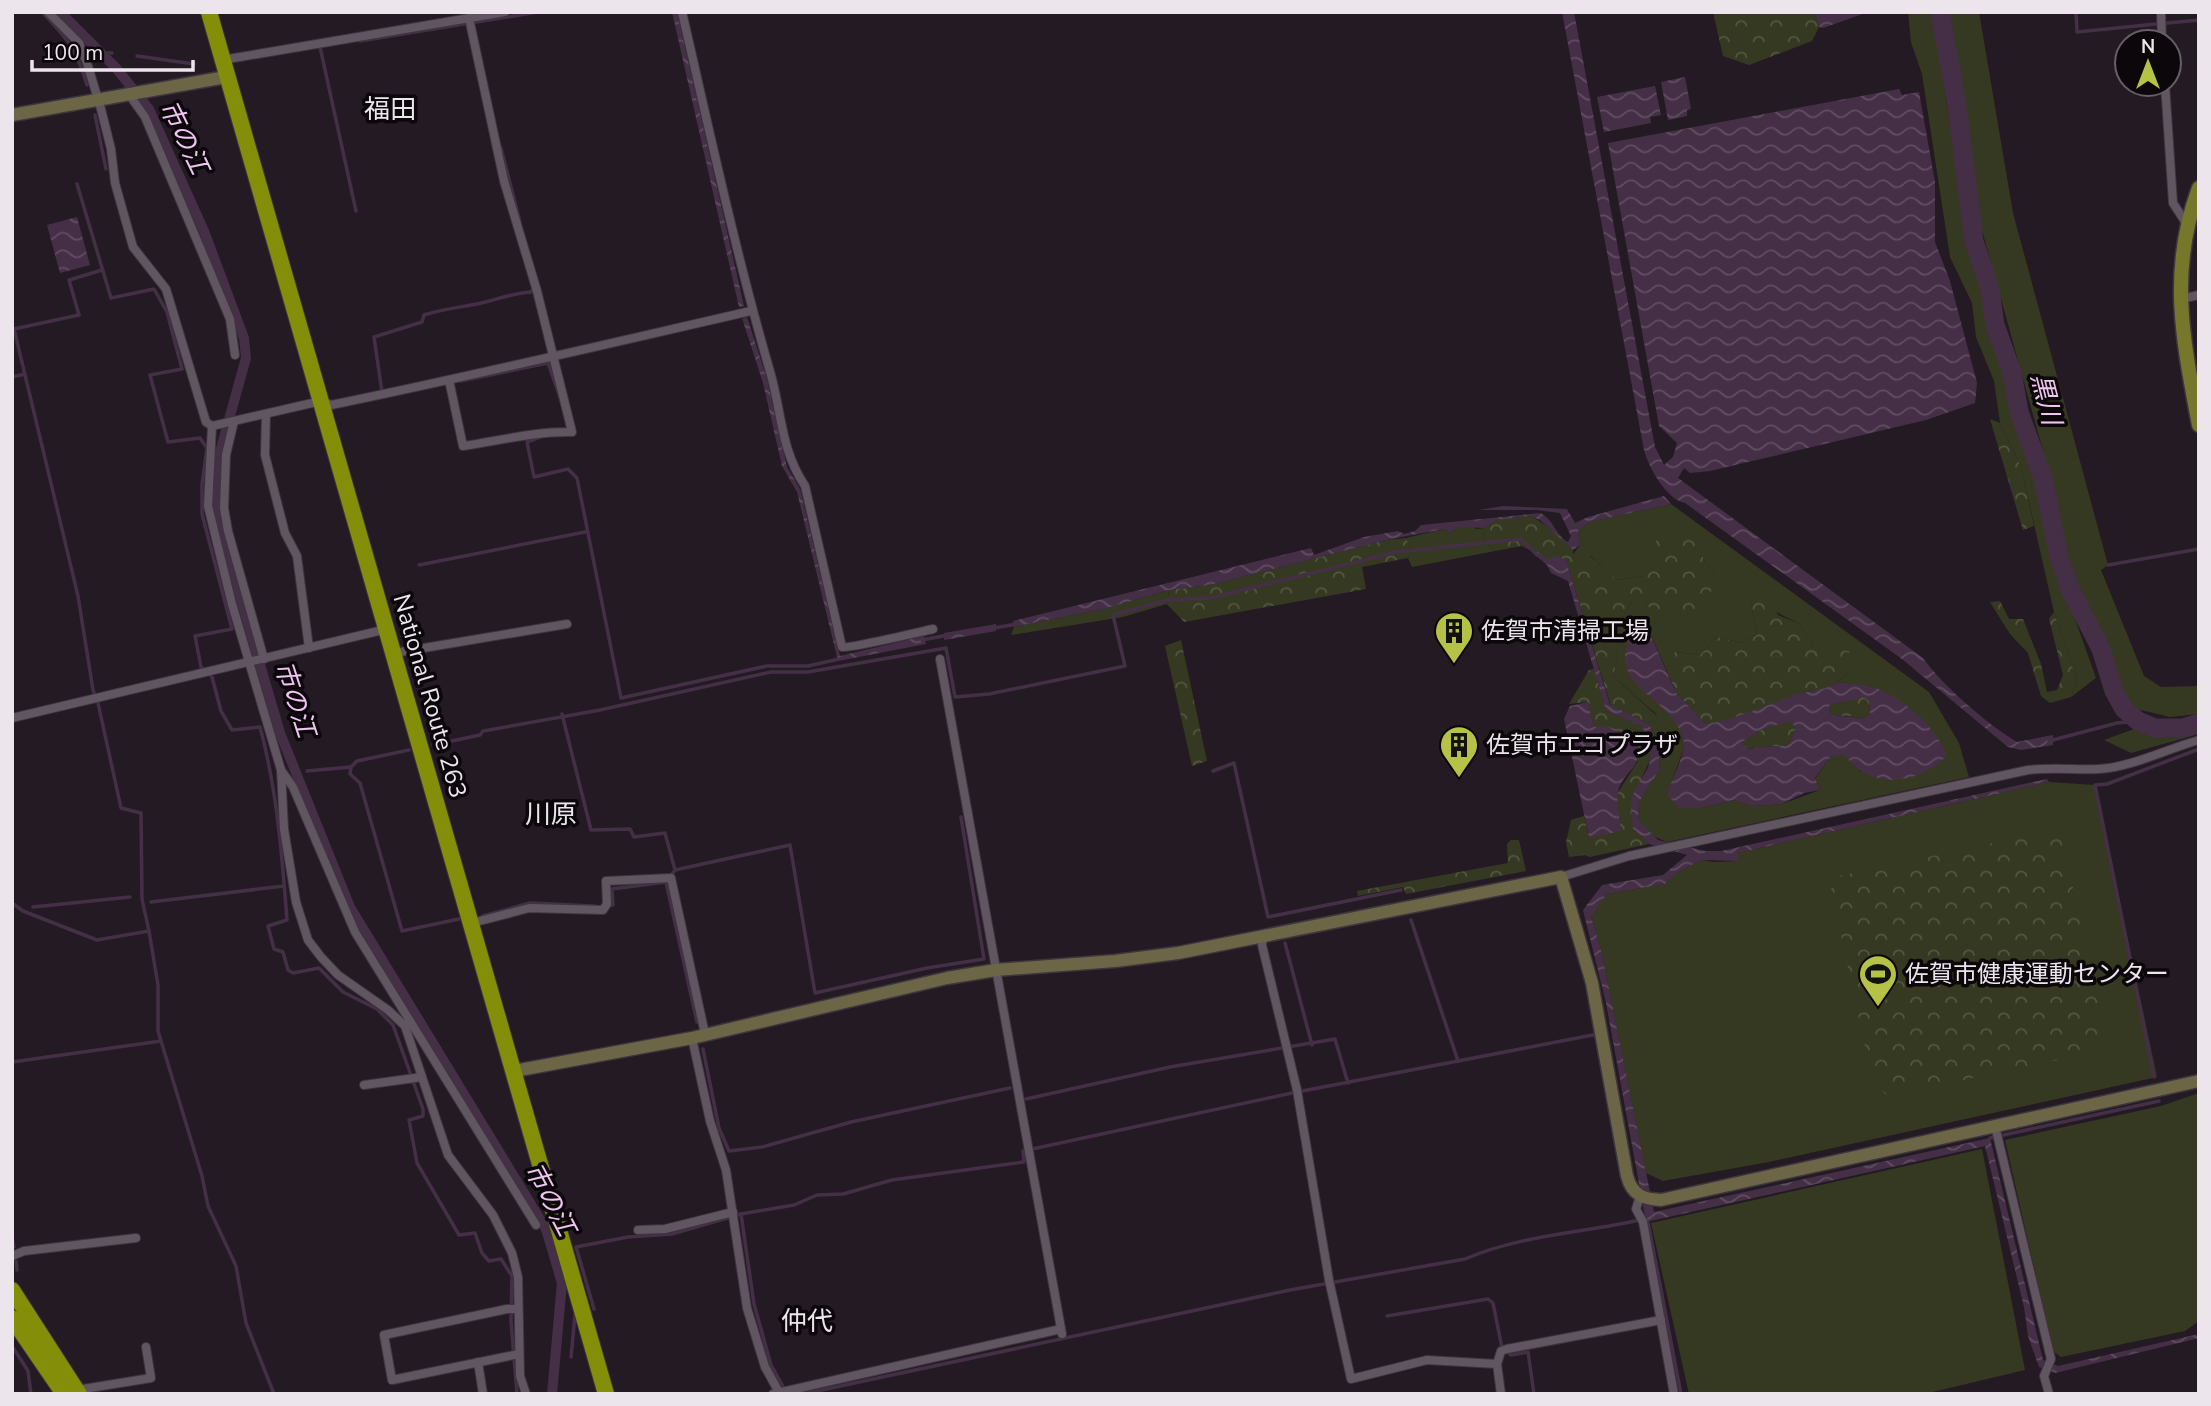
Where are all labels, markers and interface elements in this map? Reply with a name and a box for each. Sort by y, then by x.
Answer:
scale bar [32,28,192,72]
north arrow [2113,28,2183,98]
text: N [2141,34,2155,60]
text: 100 m [42,39,103,67]
district label: 福田 [364,92,416,127]
water label: 市の江 [151,94,218,182]
water label: 黒川 [2023,370,2070,431]
street label: National Route 263 [386,590,474,802]
building icon: 佐賀市清掃工場 [1433,610,1475,665]
place label: 佐賀市清掃工場 [1481,615,1649,647]
water label: 市の江 [266,656,325,744]
building icon: 佐賀市エコプラザ [1438,724,1480,779]
place label: 佐賀市エコプラザ [1486,729,1678,761]
district label: 川原 [525,797,577,832]
sports icon: 佐賀市健康運動センター [1857,953,1899,1008]
place label: 佐賀市健康運動センター [1905,958,2169,990]
water label: 市の江 [516,1156,585,1244]
district label: 仲代 [781,1304,833,1339]

